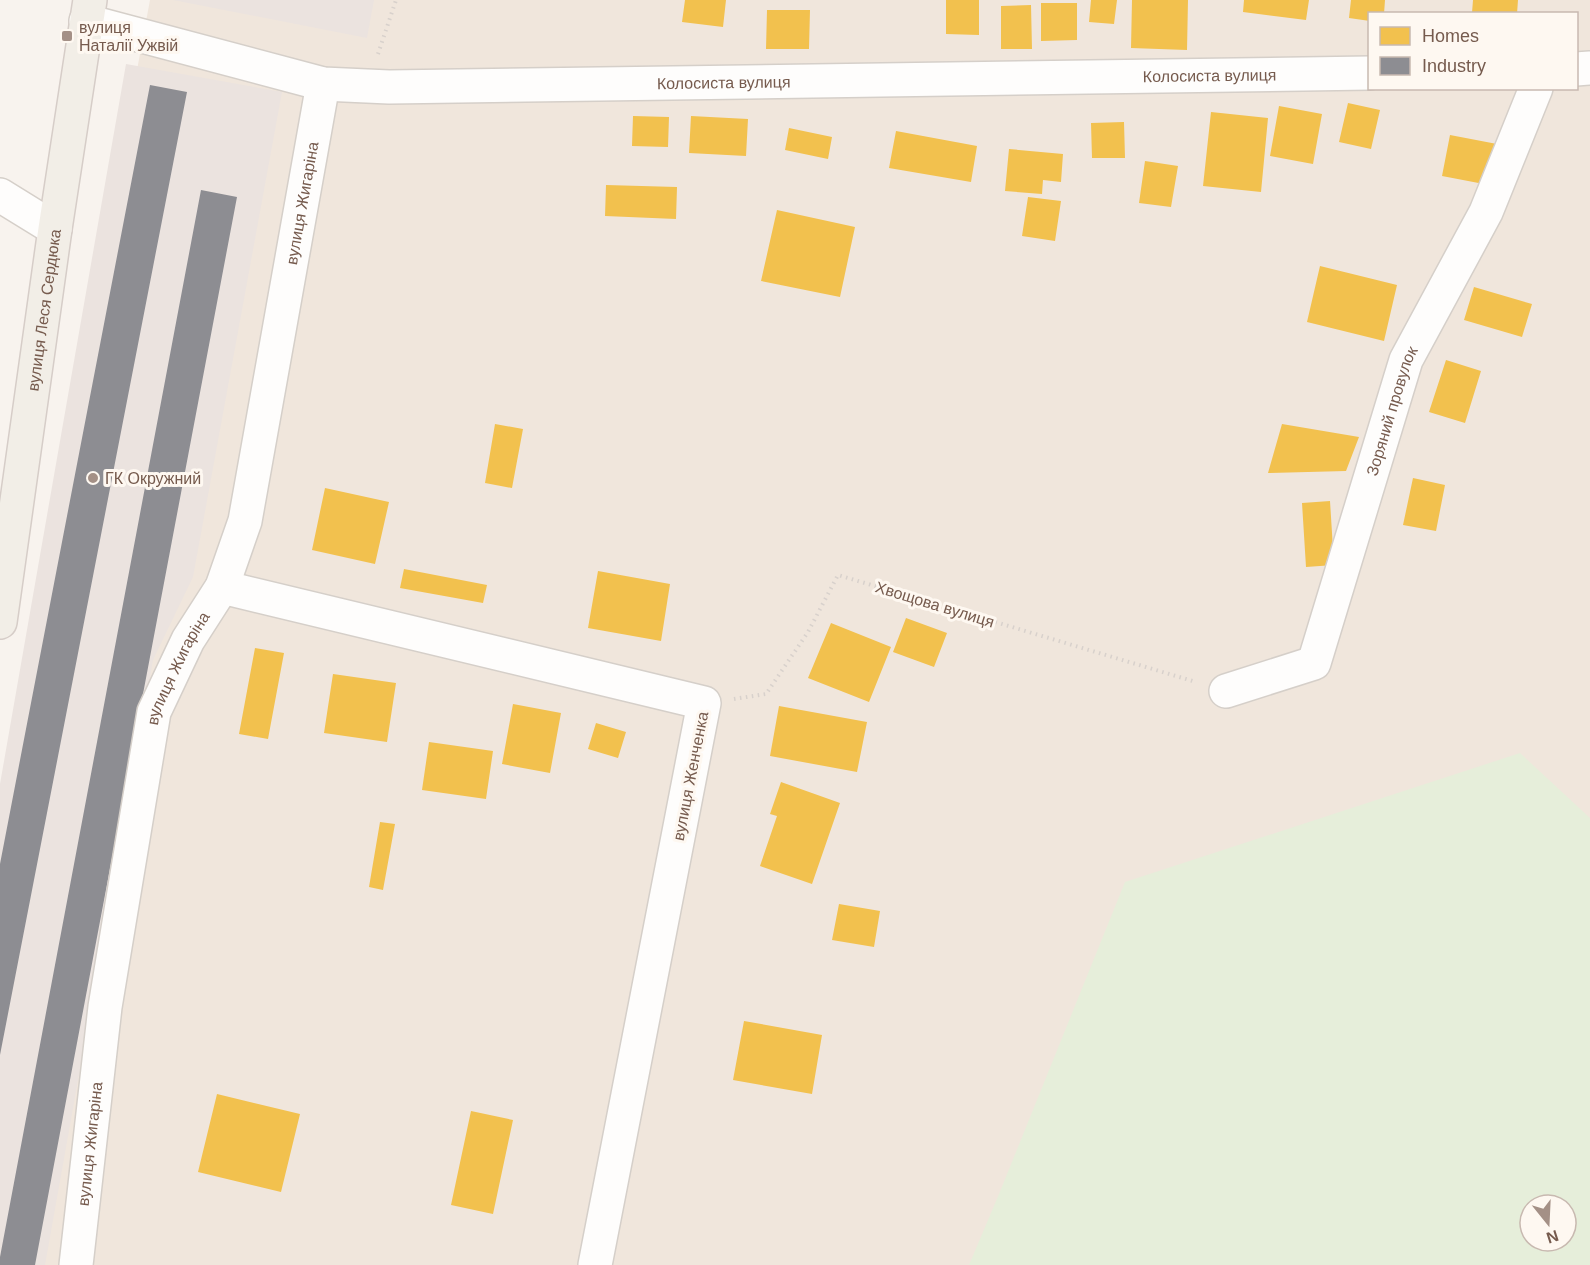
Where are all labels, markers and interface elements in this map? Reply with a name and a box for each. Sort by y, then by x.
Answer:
legend [1368,12,1578,90]
place label: вулиця Наталії Ужвій [79,19,178,54]
text: Homes [1422,26,1479,46]
marker: вулиця Наталії Ужвій [60,29,74,43]
text: Industry [1422,56,1486,76]
street label: Колосиста вулиця [1143,66,1277,85]
street label: Колосиста вулиця [657,73,791,92]
street label: вулиця Жигаріна [283,140,322,266]
street label: вулиця Леся Сердюка [24,228,64,392]
street label: Зоряний провулок [1363,343,1421,478]
place label: ГК Окружний [105,470,201,487]
marker: ГК Окружний [86,471,100,485]
street label: Хвощова вулиця [873,578,996,631]
street label: вулиця Жигаріна [144,609,213,726]
street label: вулиця Женченка [670,710,711,842]
street label: вулиця Жигаріна [75,1081,106,1207]
north arrow [1518,1193,1578,1253]
text: N [1544,1227,1561,1247]

